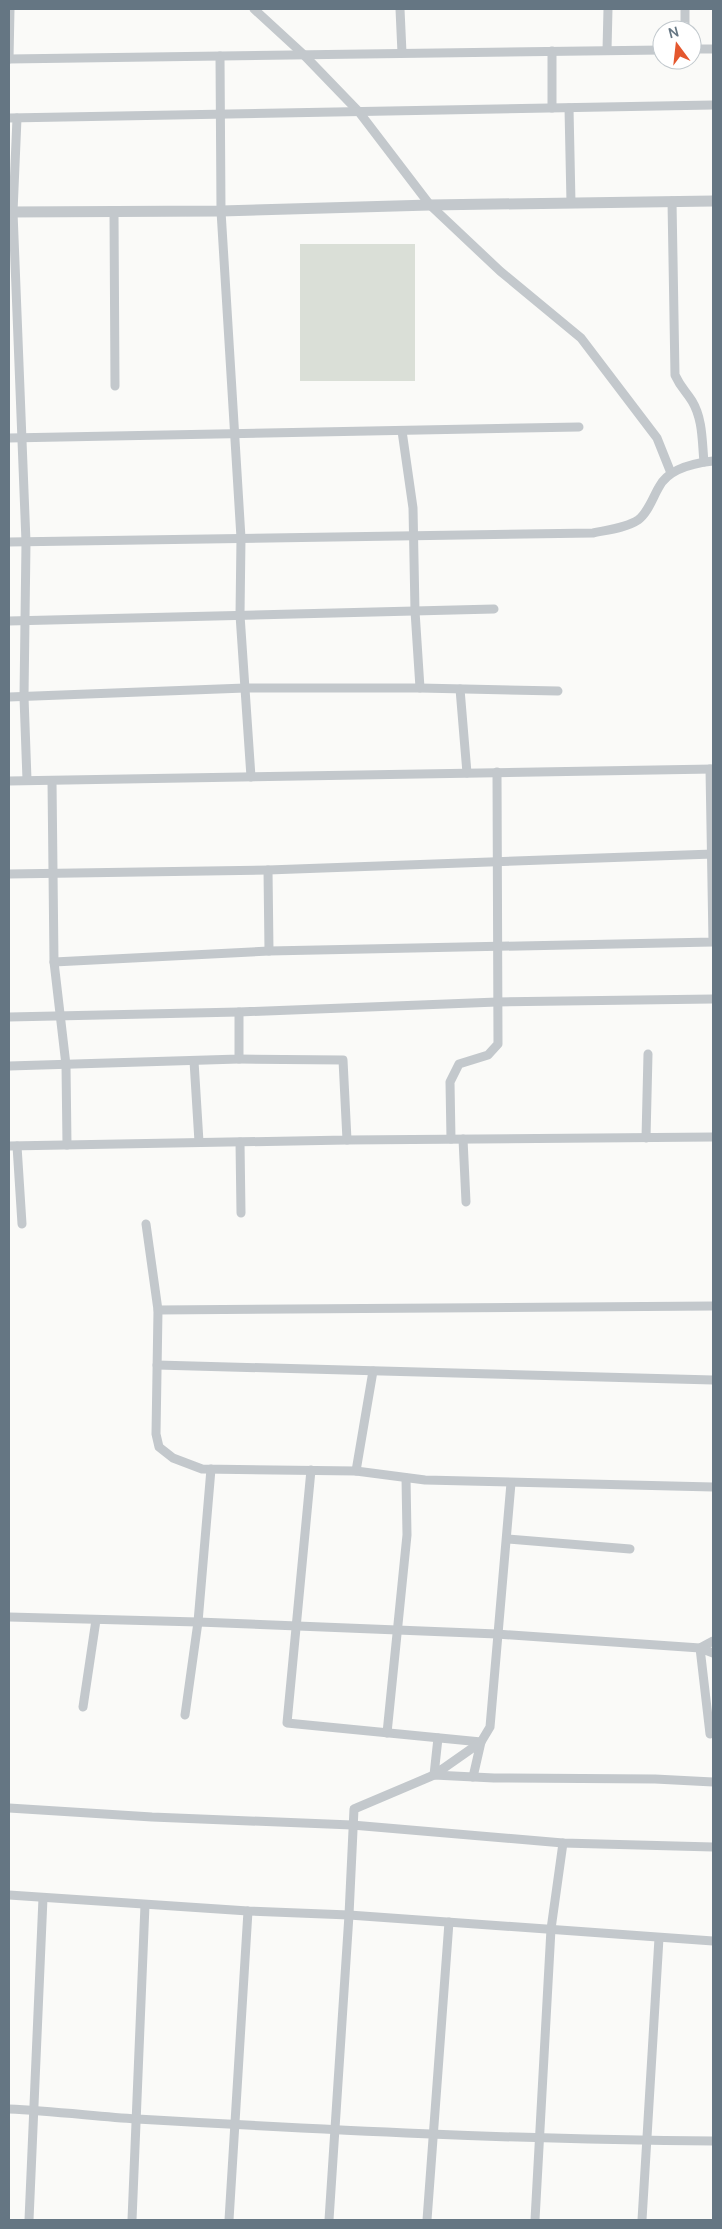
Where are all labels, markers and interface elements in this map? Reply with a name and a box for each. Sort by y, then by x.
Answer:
north arrow [652,20,702,70]
text: N [666,21,681,42]

